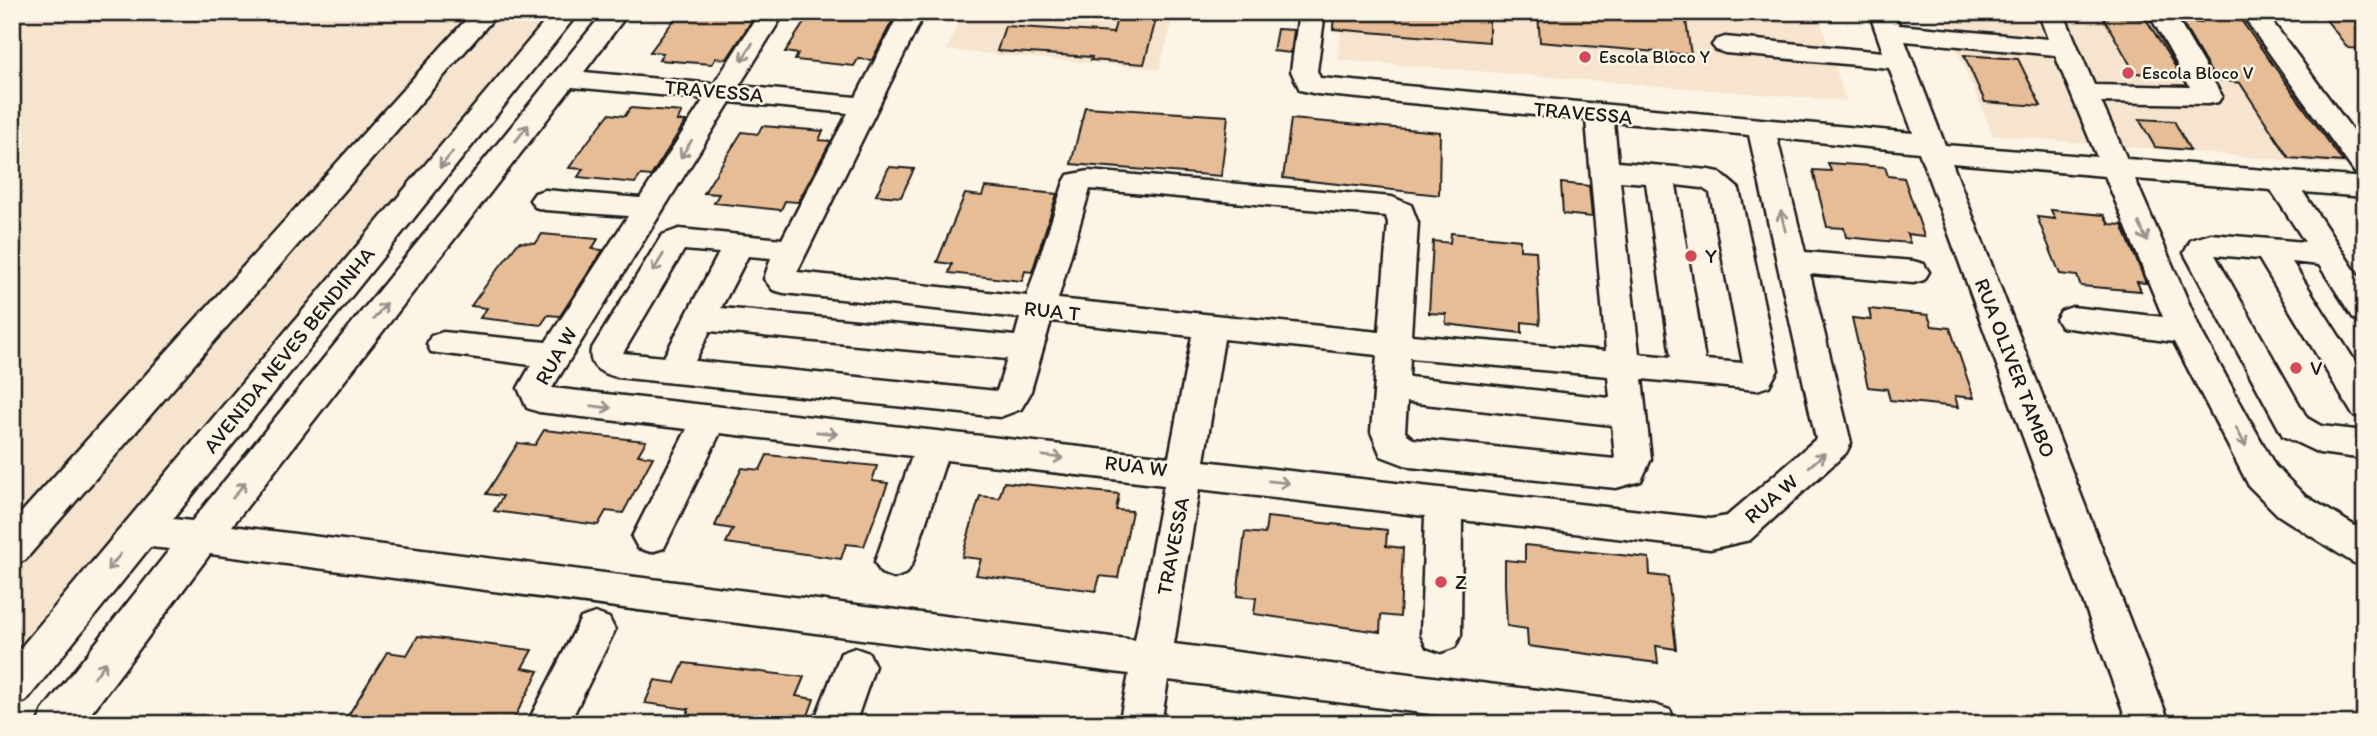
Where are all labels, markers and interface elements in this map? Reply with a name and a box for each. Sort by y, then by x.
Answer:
one-way arrow [740,41,754,61]
place label: Escola Bloco Y [1599,46,1711,68]
marker: Escola Bloco Y [1577,49,1593,65]
place label: Escola Bloco V [2142,62,2254,84]
marker: Escola Bloco V [2120,65,2136,81]
street label: TRAVESSA [663,74,765,107]
street label: TRAVESSA [1532,96,1634,129]
one-way arrow [514,125,530,143]
one-way arrow [678,139,693,158]
one-way arrow [438,150,454,168]
one-way arrow [1775,210,1789,233]
one-way arrow [2137,220,2150,242]
street label: AVENIDA NEVES BENDINHA [198,241,380,458]
place label: Y [1705,243,1717,268]
marker: Y [1683,248,1699,264]
one-way arrow [651,253,665,273]
street label: RUA OLIVER TAMBO [1970,275,2061,461]
street label: RUA T [1023,295,1082,326]
one-way arrow [373,303,388,321]
street label: RUA W [529,322,582,389]
place label: V [2310,355,2323,380]
marker: V [2288,360,2304,376]
one-way arrow [589,400,612,413]
one-way arrow [815,426,838,439]
one-way arrow [2234,426,2248,446]
street label: RUA W [1103,449,1169,482]
one-way arrow [1042,451,1064,464]
one-way arrow [1807,452,1825,468]
street label: RUA W [1739,469,1803,529]
one-way arrow [1268,476,1290,489]
one-way arrow [231,481,247,499]
street label: TRAVESSA [1151,494,1194,597]
one-way arrow [107,553,122,571]
place label: Z [1455,569,1467,594]
marker: Z [1433,574,1449,590]
one-way arrow [92,661,107,679]

